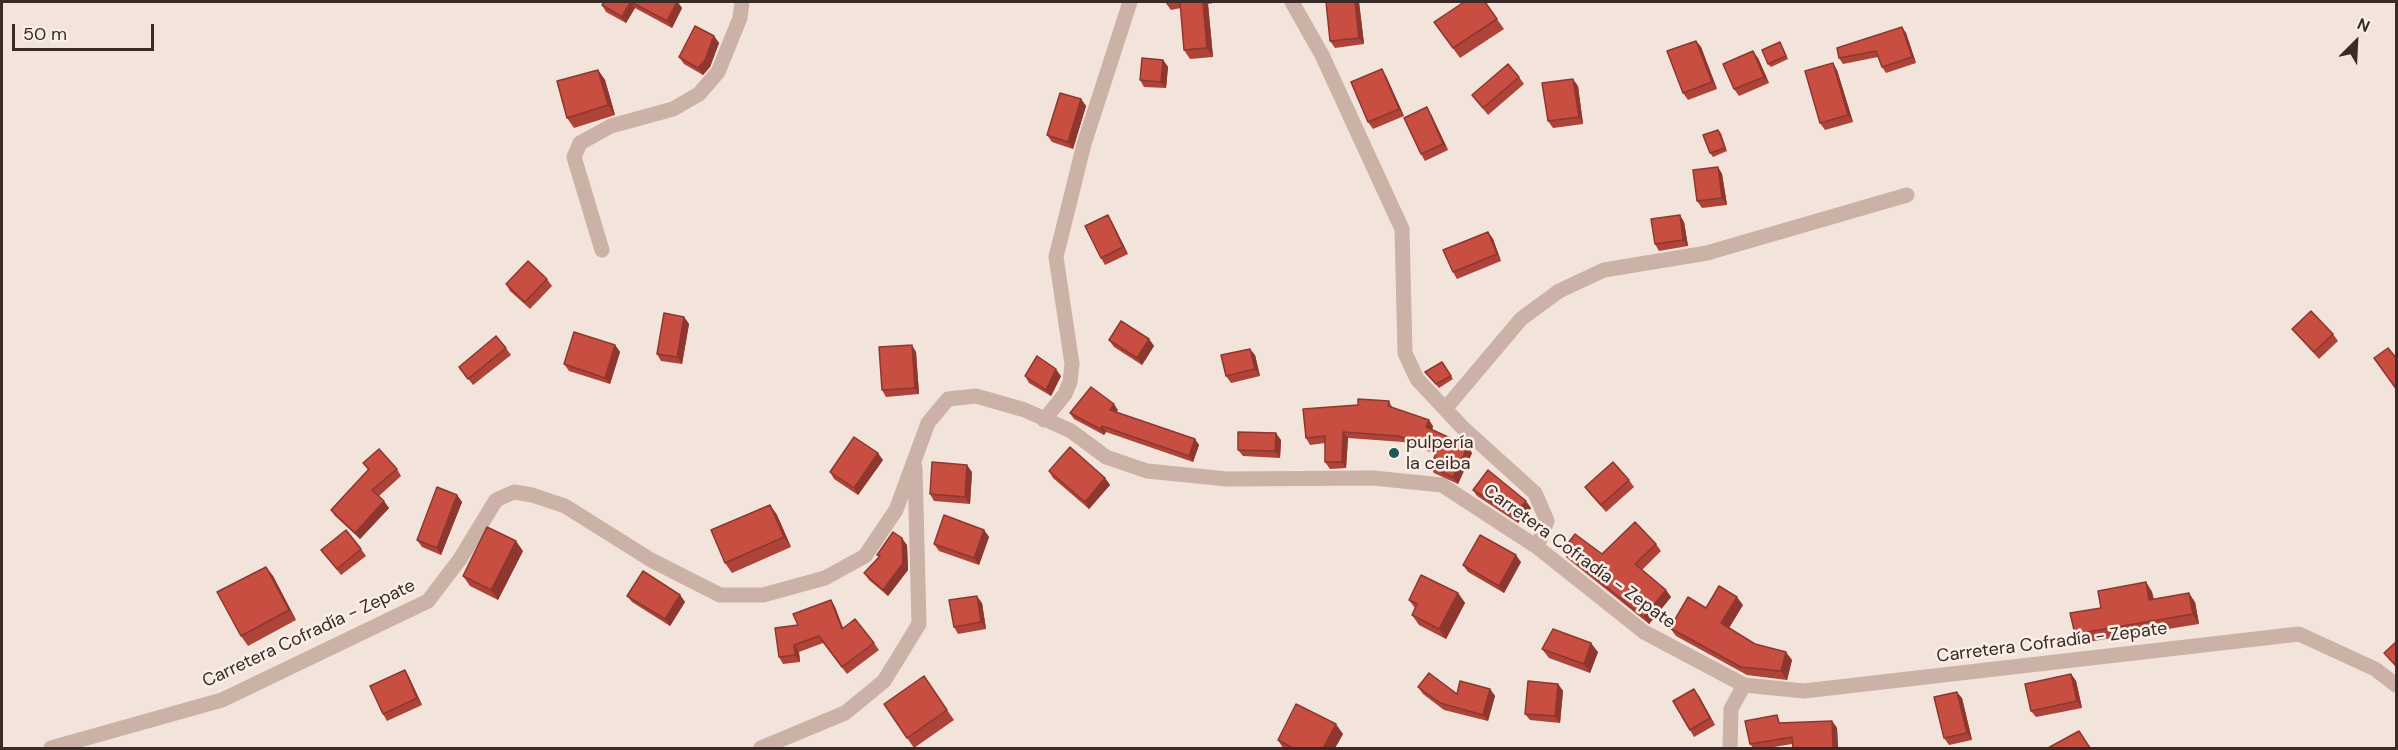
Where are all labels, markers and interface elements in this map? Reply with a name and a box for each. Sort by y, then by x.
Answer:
scale bar [15,12,158,50]
north arrow [2326,12,2386,72]
text: N [2354,13,2373,37]
text: 50 m [23,22,67,46]
place label: pulpería la ceiba [1406,432,1474,474]
marker: pulpería la ceiba [1387,446,1401,460]
street label: Carretera Cofradía - Zepate [1479,480,1679,634]
street label: Carretera Cofradía - Zepate [199,575,419,693]
street label: Carretera Cofradía - Zepate [1935,618,2169,668]

